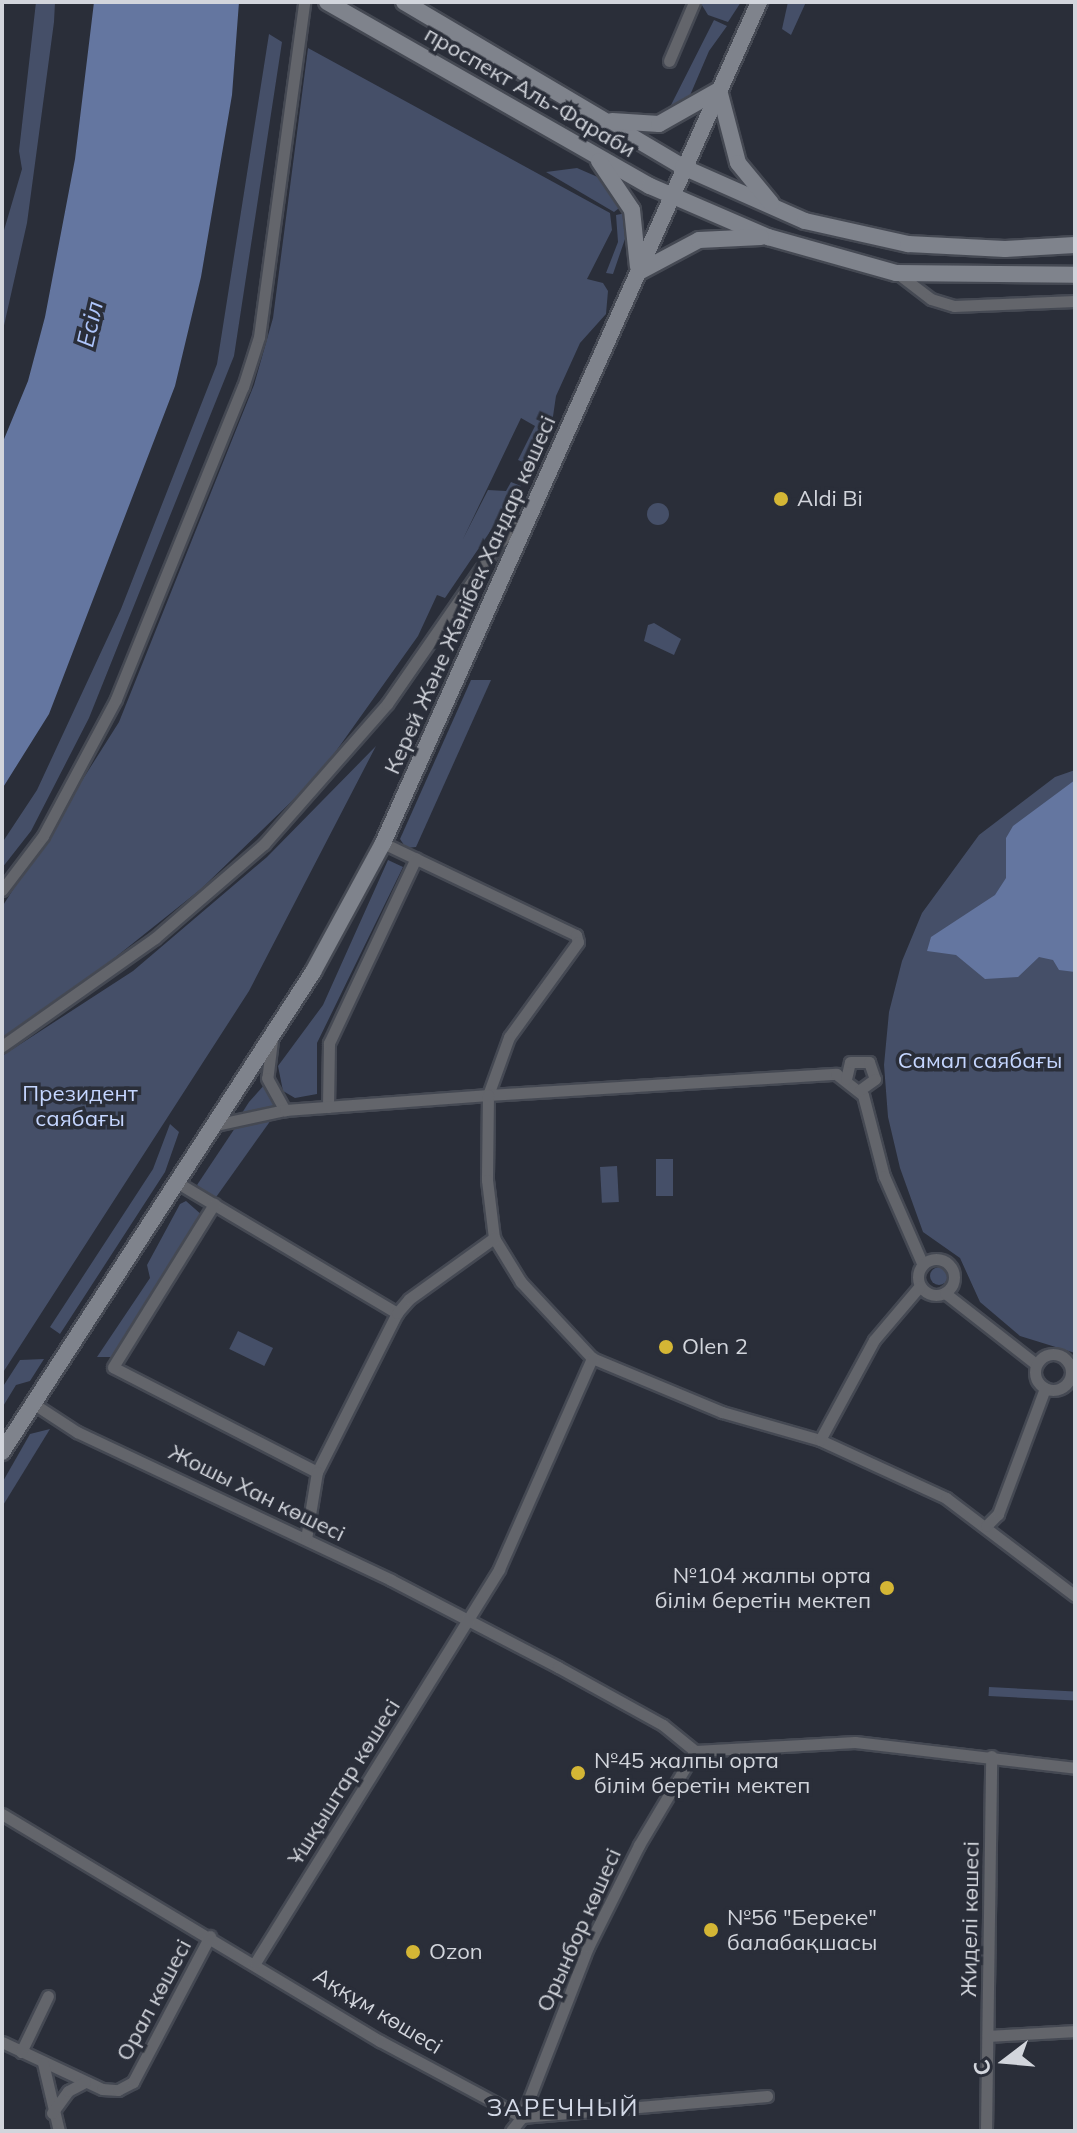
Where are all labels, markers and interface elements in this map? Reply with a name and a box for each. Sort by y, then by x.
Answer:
street label: проспект Аль-Фараби [420,21,640,163]
water label: Есіл [71,298,109,350]
street label: Керей Және Жәнібек Хандар көшесі [379,412,561,778]
place label: Aldi Bi [797,486,863,512]
marker: Aldi Bi [772,490,790,508]
park label: Самал саябағы [898,1048,1062,1074]
park label: Президент саябағы [22,1080,138,1132]
place label: Olen 2 [682,1334,748,1360]
marker: Olen 2 [657,1338,675,1356]
street label: Жошы Хан көшесі [165,1439,349,1547]
place label: №104 жалпы орта білім беретін мектеп [655,1562,871,1614]
marker: №104 жалпы орта білім беретін мектеп [878,1579,896,1597]
street label: Ұшқыштар көшесі [282,1694,406,1870]
place label: №45 жалпы орта білім беретін мектеп [594,1747,810,1798]
marker: №45 жалпы орта білім беретін мектеп [569,1764,587,1782]
street label: Жиделі көшесі [955,1841,985,1997]
street label: Орынбор көшесі [531,1844,627,2016]
place label: №56 "Береке" балабақшасы [727,1904,877,1956]
marker: №56 "Береке" балабақшасы [702,1921,720,1939]
street label: Орал көшесі [111,1935,197,2065]
place label: Ozon [429,1939,483,1965]
marker: Ozon [404,1943,422,1961]
street label: Аққұм көшесі [309,1962,447,2060]
north arrow [965,2021,1045,2101]
text: С [966,2057,997,2079]
district label: ЗАРЕЧНЫЙ [487,2094,639,2122]

